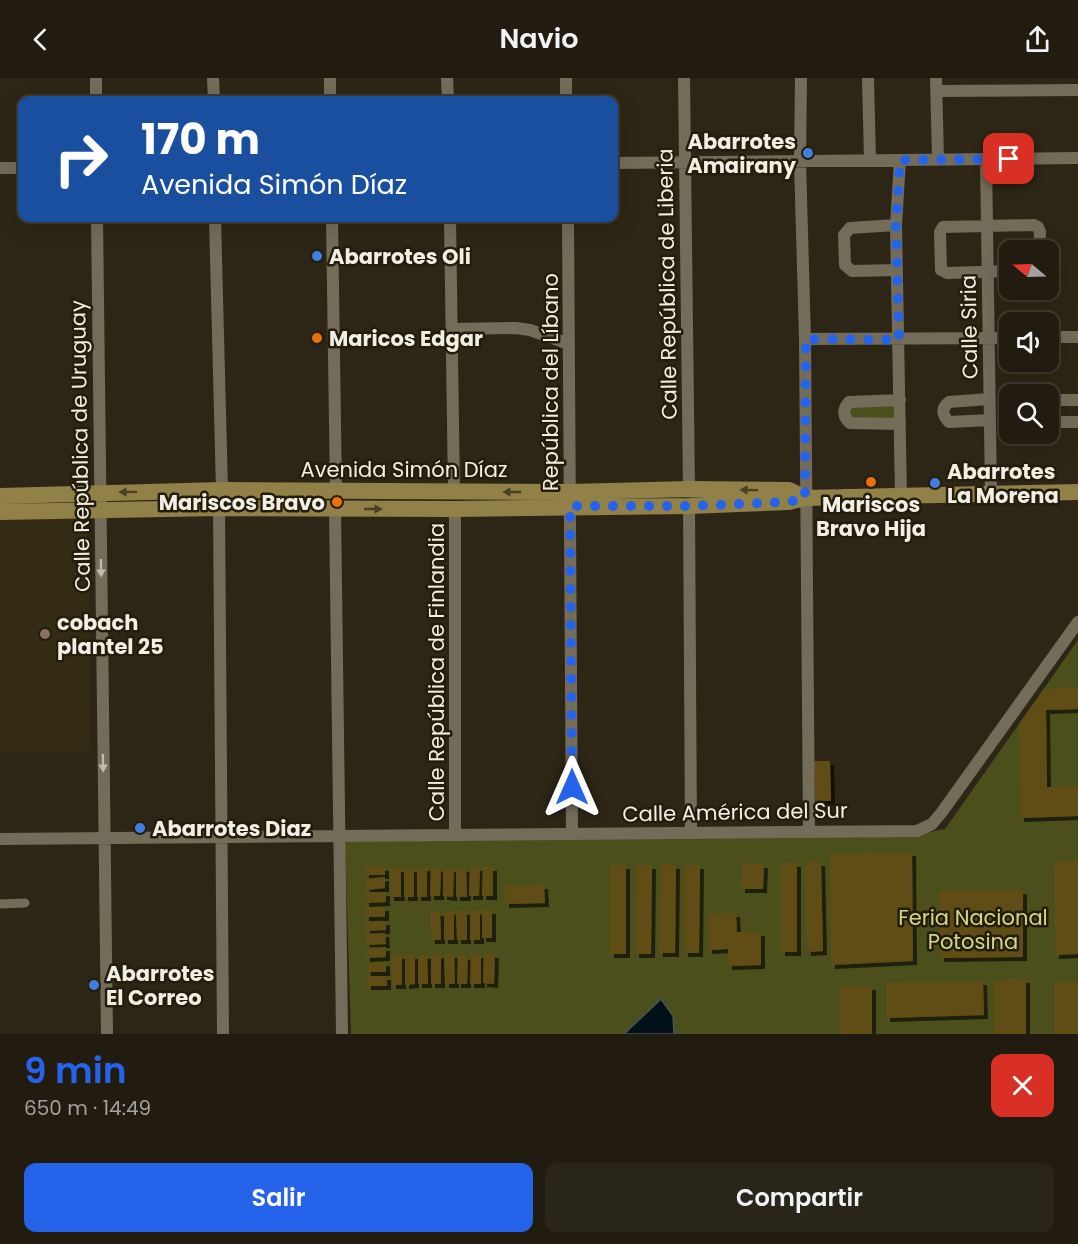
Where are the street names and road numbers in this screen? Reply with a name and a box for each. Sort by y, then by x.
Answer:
street label: Calle República de Liberia [650,148,684,420]
street label: República del Líbano [536,273,565,491]
street label: Calle Siria [954,275,984,379]
street label: Calle República de Uruguay [63,300,97,592]
street label: Avenida Simón Díaz [301,455,507,484]
street label: Calle República de Finlandia [422,523,451,821]
street label: Calle América del Sur [622,796,848,828]

